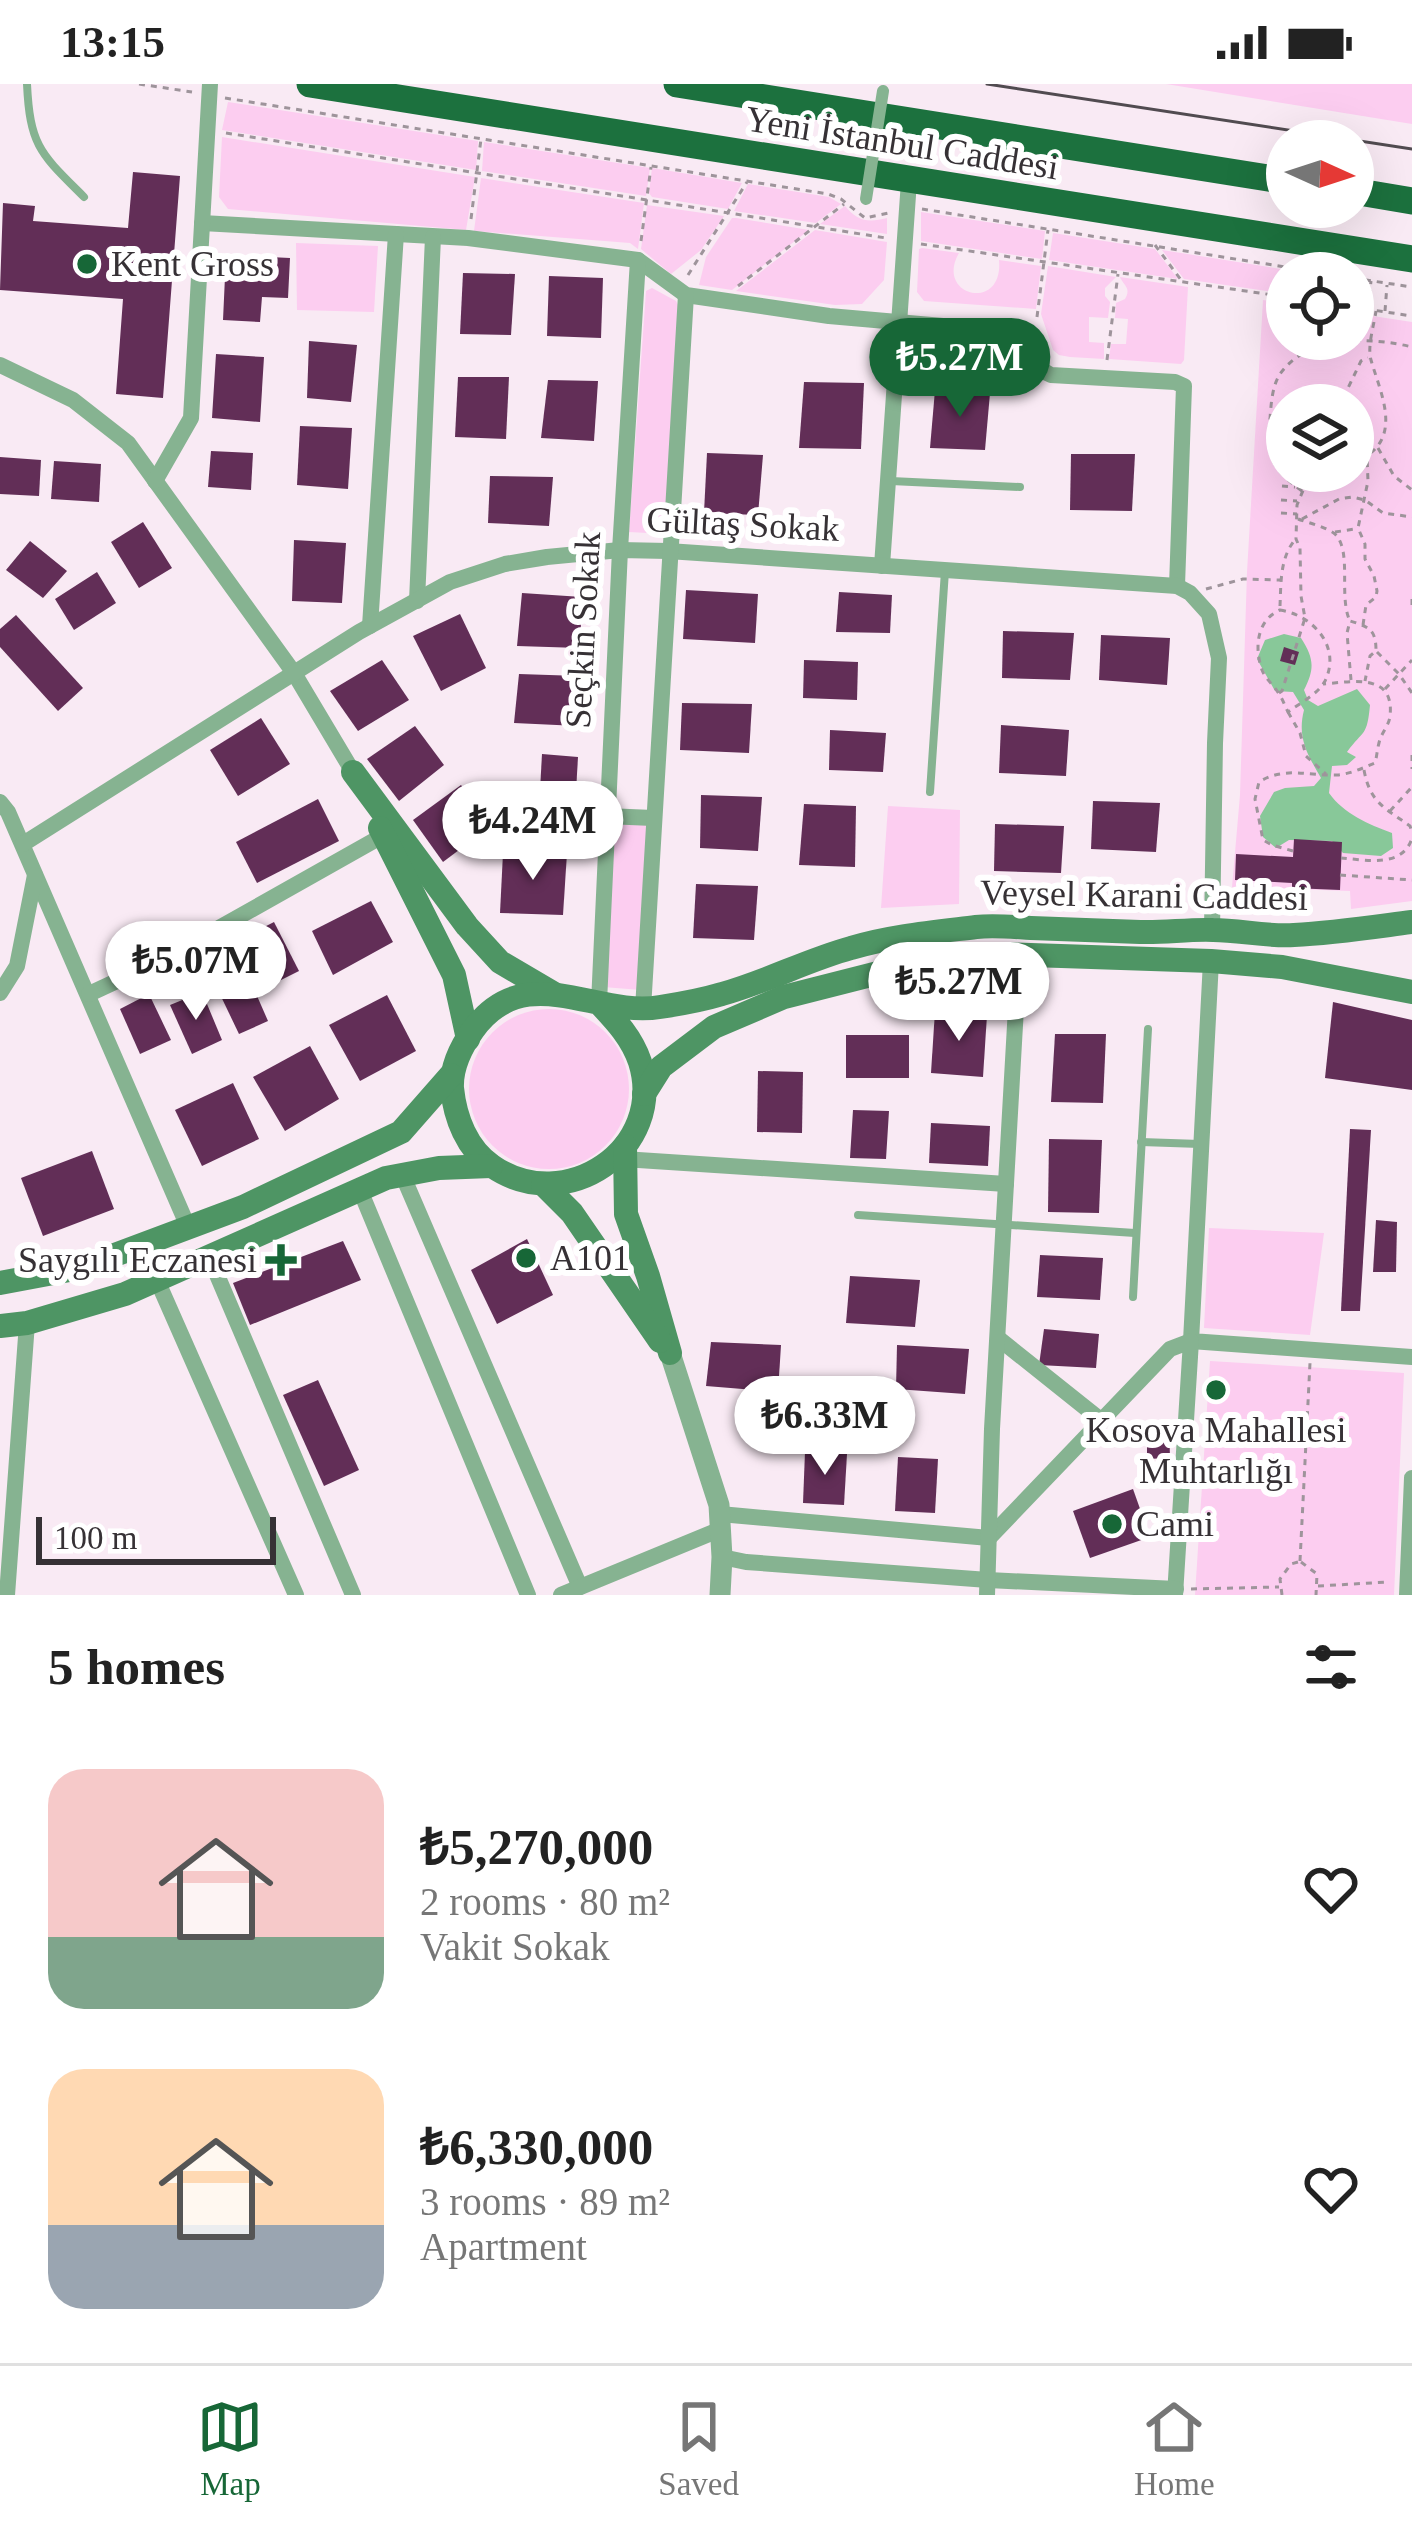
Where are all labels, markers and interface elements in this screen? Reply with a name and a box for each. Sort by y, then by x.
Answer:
text: 13:15 [60,17,165,67]
street label: Yeni İstanbul Caddesi [743,99,1061,187]
north arrow [1266,120,1374,228]
map controls [1266,120,1374,492]
place label: Kent Gross [111,244,274,284]
marker: Kent Gross [74,251,100,277]
button: locate [1266,252,1374,360]
pin: ₺5.27M [862,318,1058,420]
text: ₺5.27M [896,335,1024,378]
button: layers [1266,384,1374,492]
street label: Gültaş Sokak [646,499,840,549]
street label: Seçkin Sokak [558,531,608,729]
pin: ₺4.24M [435,781,631,883]
text: ₺4.24M [469,798,597,841]
street label: Veysel Karani Caddesi [980,872,1308,918]
pin: ₺5.07M [98,921,294,1023]
text: ₺5.07M [132,938,260,981]
pin: ₺5.27M [861,942,1057,1044]
text: ₺5.27M [895,959,1023,1002]
place label: A101 [550,1238,630,1278]
place label: Saygılı Eczanesi [18,1240,257,1280]
marker: A101 [513,1245,539,1271]
marker: Saygılı Eczanesi [268,1247,294,1273]
pin: ₺6.33M [727,1376,923,1478]
marker: Kosova Mahallesi Muhtarlığı [1203,1377,1229,1403]
text: ₺6.33M [761,1393,889,1436]
place label: Kosova Mahallesi Muhtarlığı [1086,1410,1346,1491]
place label: Cami [1136,1504,1214,1544]
scale bar [36,1511,276,1564]
marker: Cami [1099,1511,1125,1537]
text: 100 m [54,1520,137,1556]
icon: filters [1298,1634,1364,1700]
text: 5 homes [48,1639,225,1695]
icon: home [144,1817,288,1961]
text: ₺5,270,000 [420,1819,653,1875]
icon: heart [1298,1856,1364,1922]
text: 2 rooms · 80 m² [420,1880,670,1923]
text: Vakit Sokak [420,1925,610,1968]
icon: home [144,2117,288,2261]
text: ₺6,330,000 [420,2119,653,2175]
icon: heart [1298,2156,1364,2222]
text: 3 rooms · 89 m² [420,2180,670,2223]
text: Apartment [420,2225,587,2268]
tab: Map [197,2394,263,2503]
tab: Saved [658,2394,739,2503]
tab: Home [1134,2394,1215,2503]

